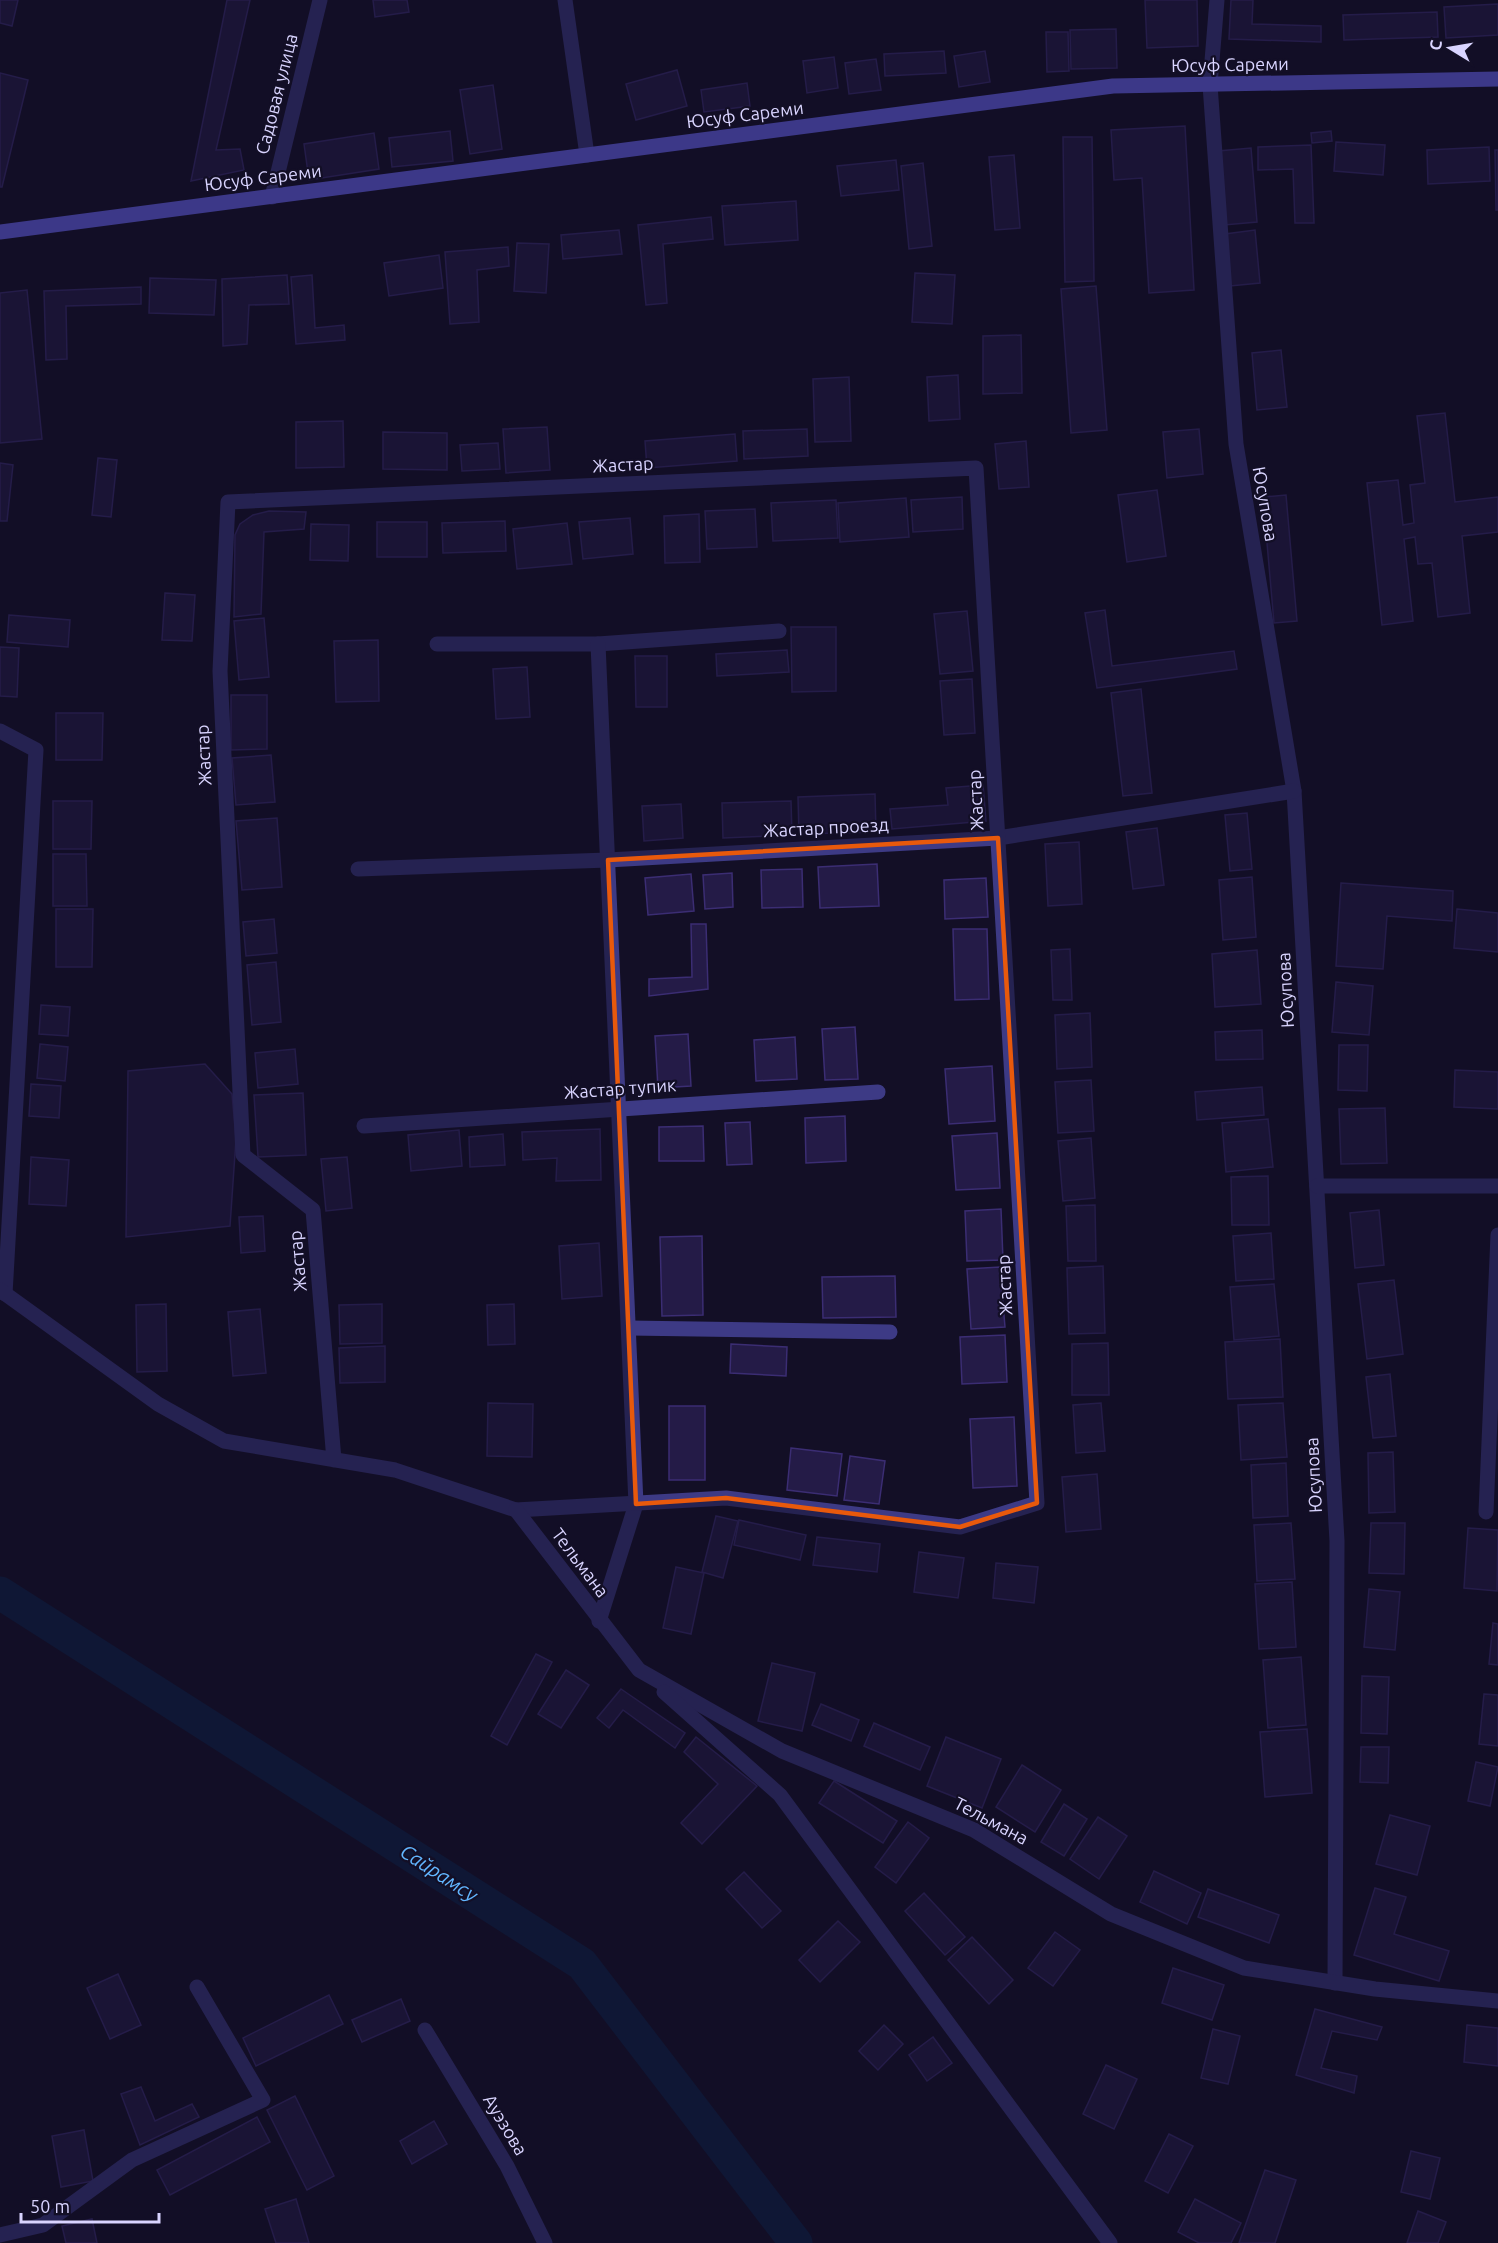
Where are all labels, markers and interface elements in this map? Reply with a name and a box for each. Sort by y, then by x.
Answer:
north arrow [1420,18,1480,78]
street label: Садовая улица [251,31,301,156]
text: С [1425,38,1445,52]
street label: Юсуф Сареми [1171,53,1289,75]
street label: Юсуф Сареми [685,97,805,131]
street label: Юсуф Сареми [203,160,323,194]
street label: Жастар [592,452,654,476]
street label: Юсупова [1250,465,1282,543]
street label: Жастар [191,724,215,786]
street label: Жастар [963,769,987,831]
street label: Жастар проезд [763,814,890,840]
street label: Юсупова [1273,952,1297,1028]
street label: Жастар тупик [563,1074,677,1102]
street label: Жастар [284,1230,310,1292]
street label: Жастар [992,1254,1016,1316]
street label: Юсупова [1301,1437,1325,1513]
street label: Тельмана [548,1524,613,1601]
street label: Тельмана [951,1792,1032,1848]
water label: Сайрамсу [396,1839,483,1906]
street label: Ауэзова [480,2090,532,2159]
scale bar [21,2186,159,2224]
text: 50 m [30,2196,70,2216]

